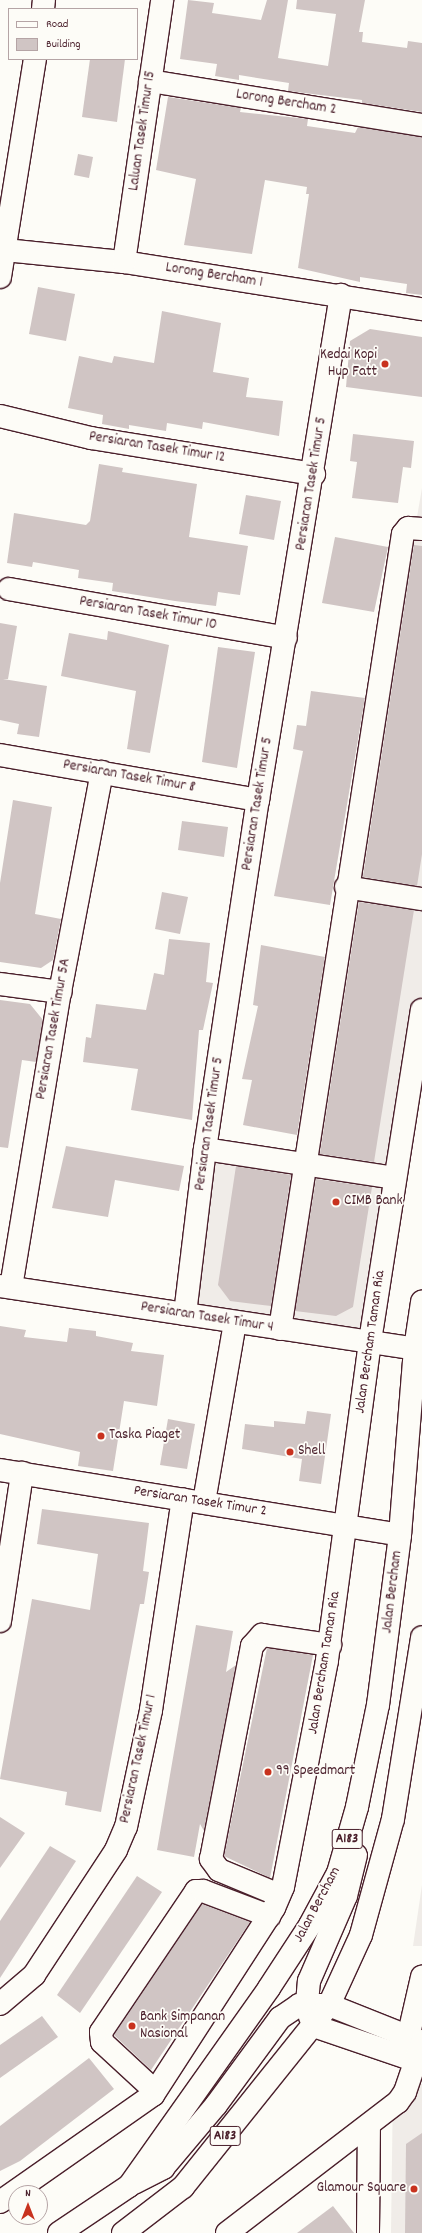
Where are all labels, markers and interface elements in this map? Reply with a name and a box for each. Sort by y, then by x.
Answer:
legend [8,8,138,60]
text: Road [46,16,68,33]
text: Building [46,36,81,53]
street label: Laluan Tasek Timur 15 [126,70,160,192]
street label: Lorong Bercham 2 [234,86,338,120]
street label: Lorong Bercham 1 [164,259,264,293]
place label: Kedai Kopi Hup Fatt [320,346,377,381]
marker: Kedai Kopi Hup Fatt [380,359,390,369]
street label: Persiaran Tasek Timur 5 [293,416,331,552]
street label: Persiaran Tasek Timur 12 [87,428,227,468]
street label: Persiaran Tasek Timur 10 [78,593,218,635]
street label: Persiaran Tasek Timur 5 [239,736,277,872]
street label: Persiaran Tasek Timur 8 [61,756,197,798]
street label: Persiaran Tasek Timur 5A [33,957,75,1101]
street label: Persiaran Tasek Timur 5 [192,1056,228,1192]
place label: CIMB Bank [344,1193,403,1211]
marker: CIMB Bank [331,1197,341,1207]
street label: Jalan Bercham Taman Ria [352,1269,390,1415]
street label: Persiaran Tasek Timur 4 [139,1299,275,1337]
place label: Taska Piaget [109,1427,180,1445]
marker: Taska Piaget [96,1431,106,1441]
place label: Shell [298,1443,325,1461]
marker: Shell [285,1447,295,1457]
street label: Persiaran Tasek Timur 2 [132,1483,268,1521]
street label: Jalan Bercham [379,1550,407,1634]
street label: Jalan Bercham Taman Ria [305,1590,345,1736]
street label: Persiaran Tasek Timur 1 [117,1693,161,1825]
place label: 99 Speedmart [276,1763,355,1781]
marker: 99 Speedmart [263,1767,273,1777]
road number: A183 [331,1827,363,1851]
street label: Jalan Bercham [291,1864,345,1946]
place label: Bank Simpanan Nasional [140,2008,225,2043]
marker: Bank Simpanan Nasional [127,2021,137,2031]
road number: A183 [209,2124,241,2148]
place label: Glamour Square [316,2180,406,2198]
marker: Glamour Square [409,2184,419,2194]
north arrow [8,2185,48,2225]
text: N [25,2186,31,2202]

